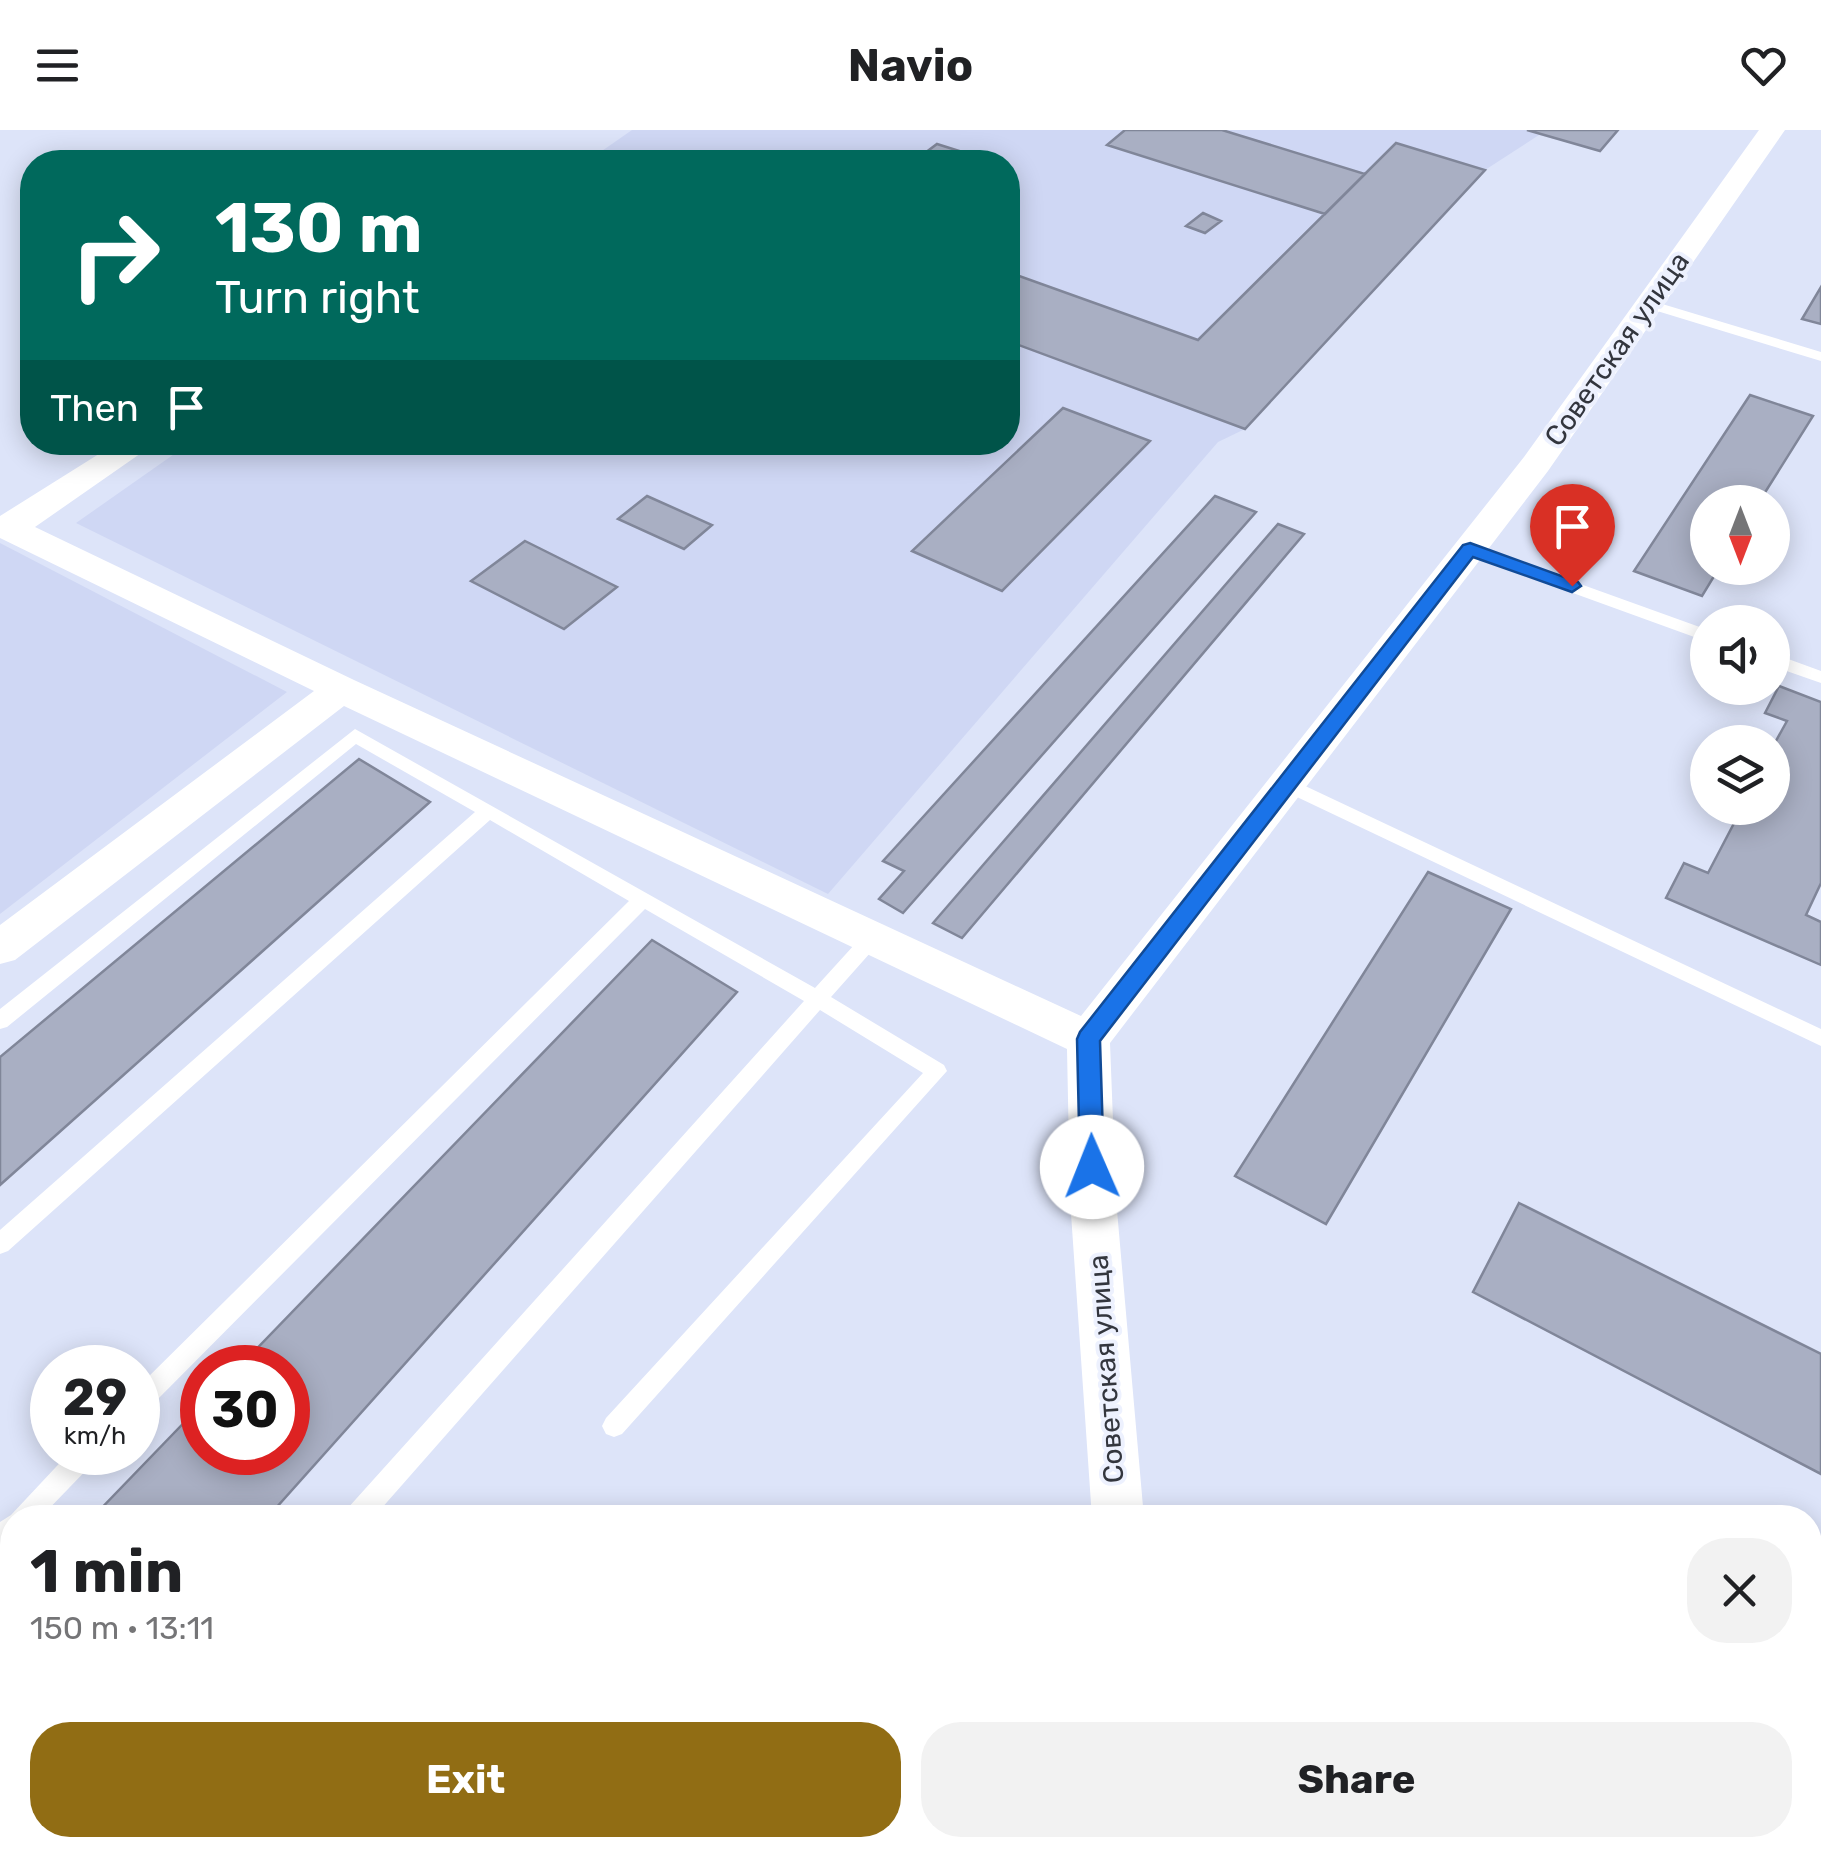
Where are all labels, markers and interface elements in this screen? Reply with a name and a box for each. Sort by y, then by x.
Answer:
icon: menu [30,38,85,93]
icon: heart [1736,38,1791,93]
text: Navio [848,39,973,92]
text: 130 m [215,187,423,270]
icon: right [50,190,180,320]
street label: Советская улица [1538,246,1696,452]
text: Turn right [215,271,419,324]
icon: arrive [159,380,214,435]
text: Then [50,385,139,431]
pin [1530,484,1615,587]
north arrow [1690,485,1790,585]
map controls [1690,485,1790,825]
icon: arrive [1545,499,1600,554]
button: sound [1690,605,1790,705]
button: layers [1690,725,1790,825]
position arrow [1040,1115,1144,1219]
street label: Советская улица [1082,1254,1130,1484]
speed limit sign: 30 [180,1345,310,1475]
text: 29 [63,1368,127,1428]
text: km/h [64,1421,126,1450]
text: 1 min [30,1536,183,1607]
button: close [1687,1538,1792,1643]
text: 150 m · 13:11 [30,1609,214,1647]
button: Exit [30,1722,901,1837]
button: Share [921,1722,1792,1837]

